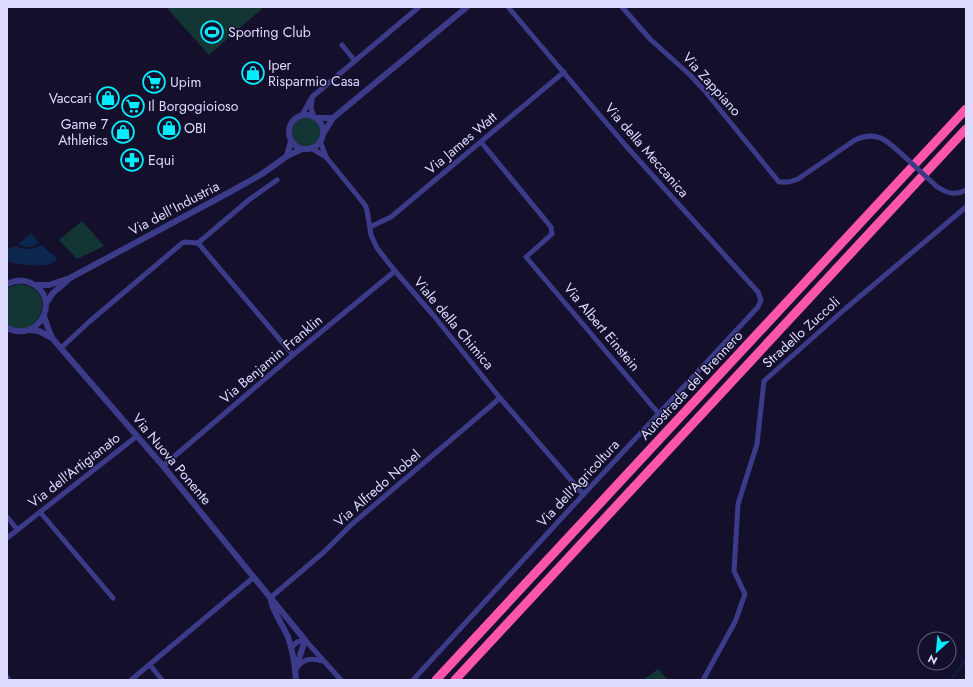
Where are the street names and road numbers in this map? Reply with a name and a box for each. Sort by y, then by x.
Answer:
street label: Via Zappiano [678,48,746,120]
street label: Via della Meccanica [600,98,694,202]
street label: Via James Watt [421,107,502,179]
street label: Via dell'Industria [125,176,223,240]
street label: Viale della Chimica [409,272,499,374]
street label: Via Albert Einstein [559,279,645,375]
street label: Stradello Zuccoli [758,292,844,372]
street label: Via Benjamin Franklin [215,310,327,408]
street label: Autostrada del Brennero [635,326,747,444]
street label: Via Nuova Ponente [128,409,216,509]
street label: Via dell'Artigianato [24,427,124,512]
street label: Via dell'Agricoltura [532,435,624,531]
street label: Via Alfredo Nobel [329,445,425,531]

